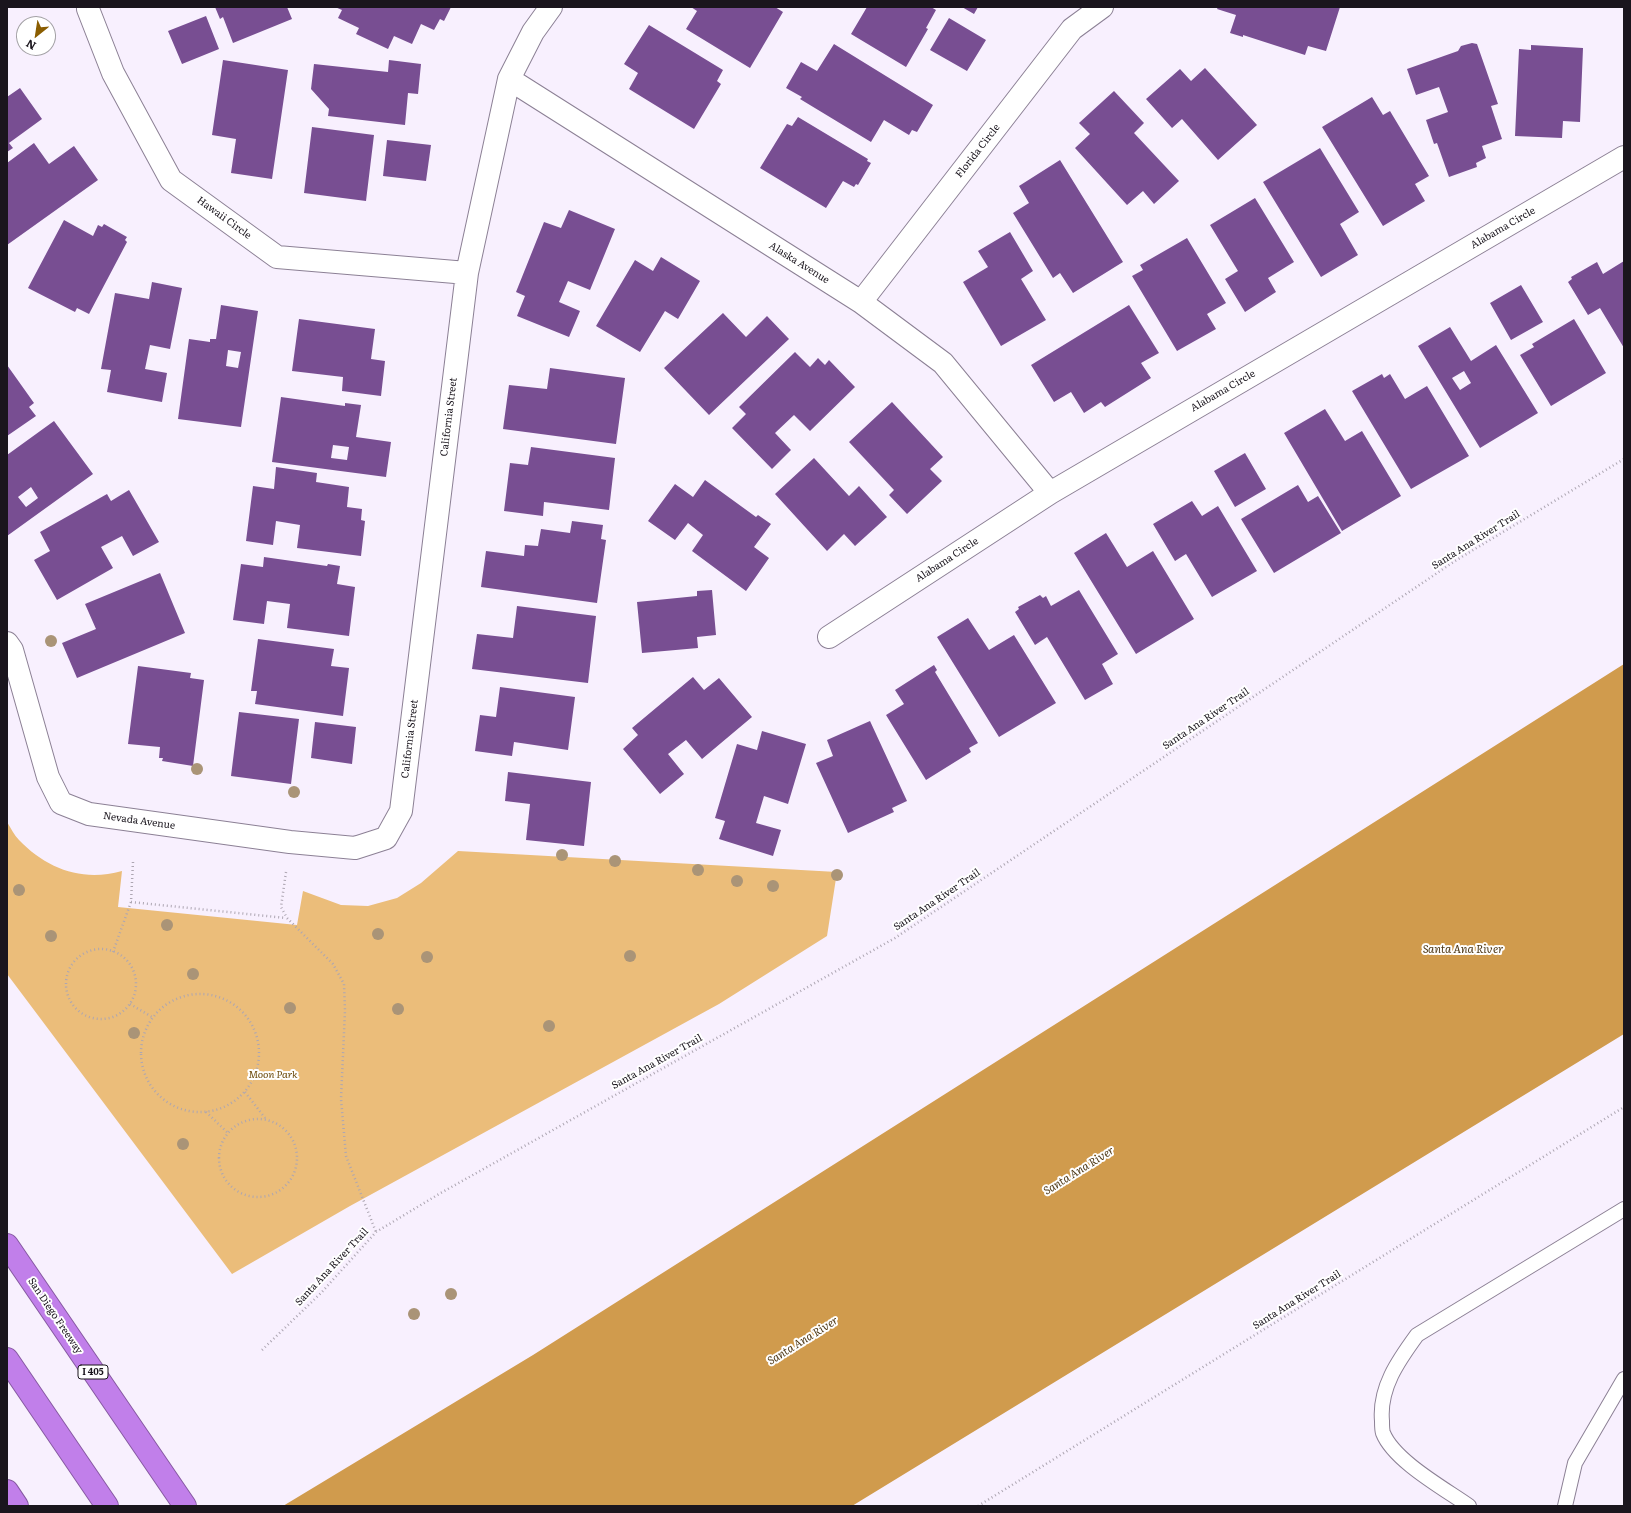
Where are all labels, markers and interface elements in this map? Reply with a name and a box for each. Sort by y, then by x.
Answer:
north arrow [16,16,56,56]
text: N [23,36,39,55]
street label: Florida Circle [953,122,1003,180]
street label: Hawaii Circle [194,194,254,242]
street label: Alabama Circle [1469,205,1537,251]
street label: Alaska Avenue [767,240,831,286]
street label: Alabama Circle [1189,368,1257,414]
street label: California Street [438,377,460,457]
street label: Santa Ana River Trail [1430,508,1522,572]
street label: Alabama Circle [913,535,981,585]
street label: Santa Ana River Trail [1160,686,1252,752]
street label: California Street [399,699,421,779]
street label: Nevada Avenue [102,810,176,832]
street label: Santa Ana River Trail [891,867,983,933]
water label: Santa Ana River [1423,943,1503,957]
street label: Santa Ana River Trail [610,1032,704,1092]
park label: Moon Park [248,1069,298,1081]
water label: Santa Ana River [1041,1144,1117,1198]
street label: Santa Ana River Trail [293,1226,371,1308]
street label: Santa Ana River Trail [1251,1268,1343,1332]
street label: San Diego Freeway [25,1276,85,1356]
water label: Santa Ana River [765,1314,841,1368]
road number: I 405 [78,1365,108,1379]

